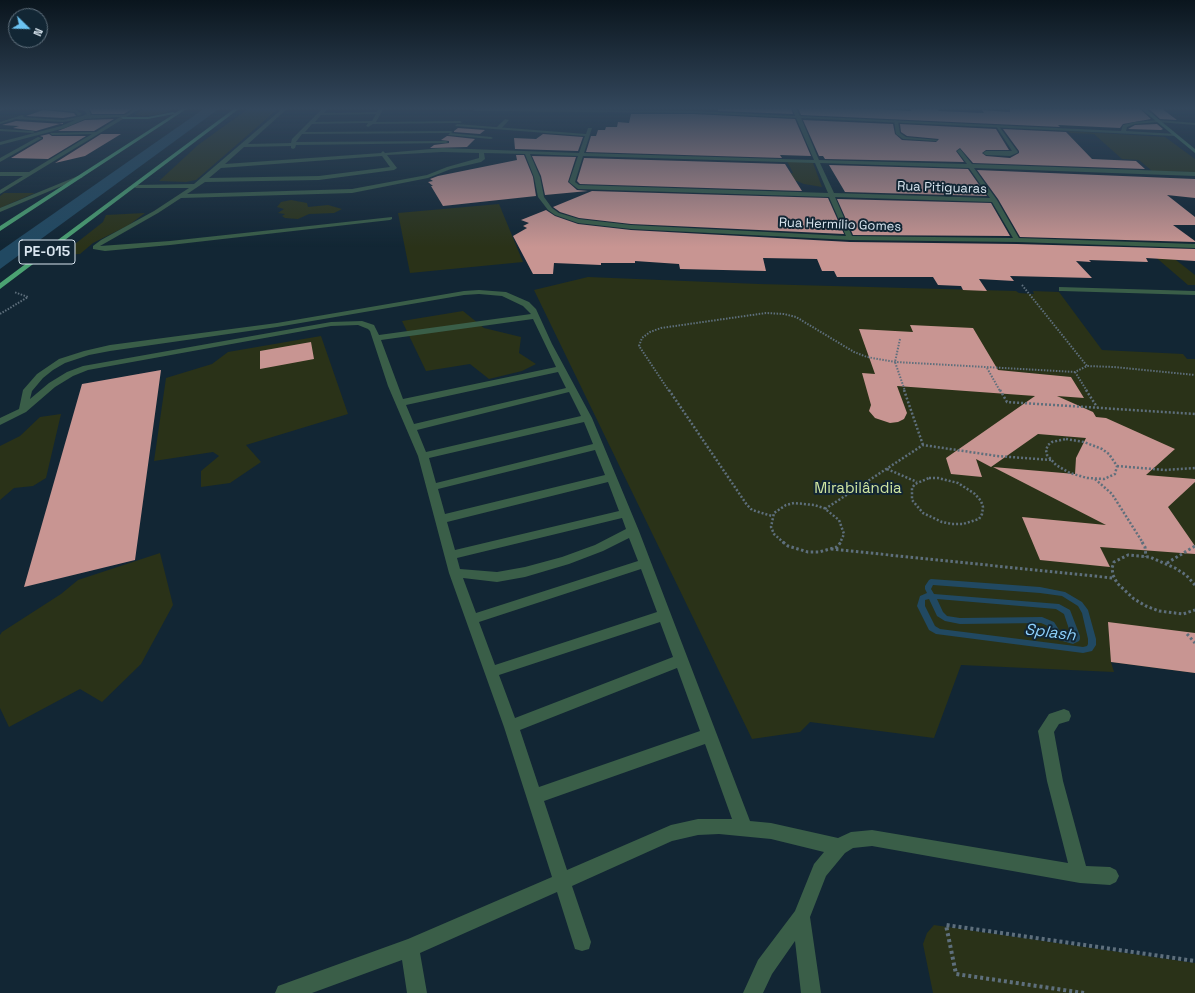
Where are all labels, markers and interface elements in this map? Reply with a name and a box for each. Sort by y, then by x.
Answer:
north arrow [8,8,48,48]
text: N [30,26,46,38]
street label: Rua Pitiguaras [897,179,987,197]
street label: Rua Hermílio Gomes [778,215,902,235]
road number: PE-015 [19,240,75,264]
park label: Mirabilândia [814,480,902,498]
water label: Splash [1023,620,1077,646]

